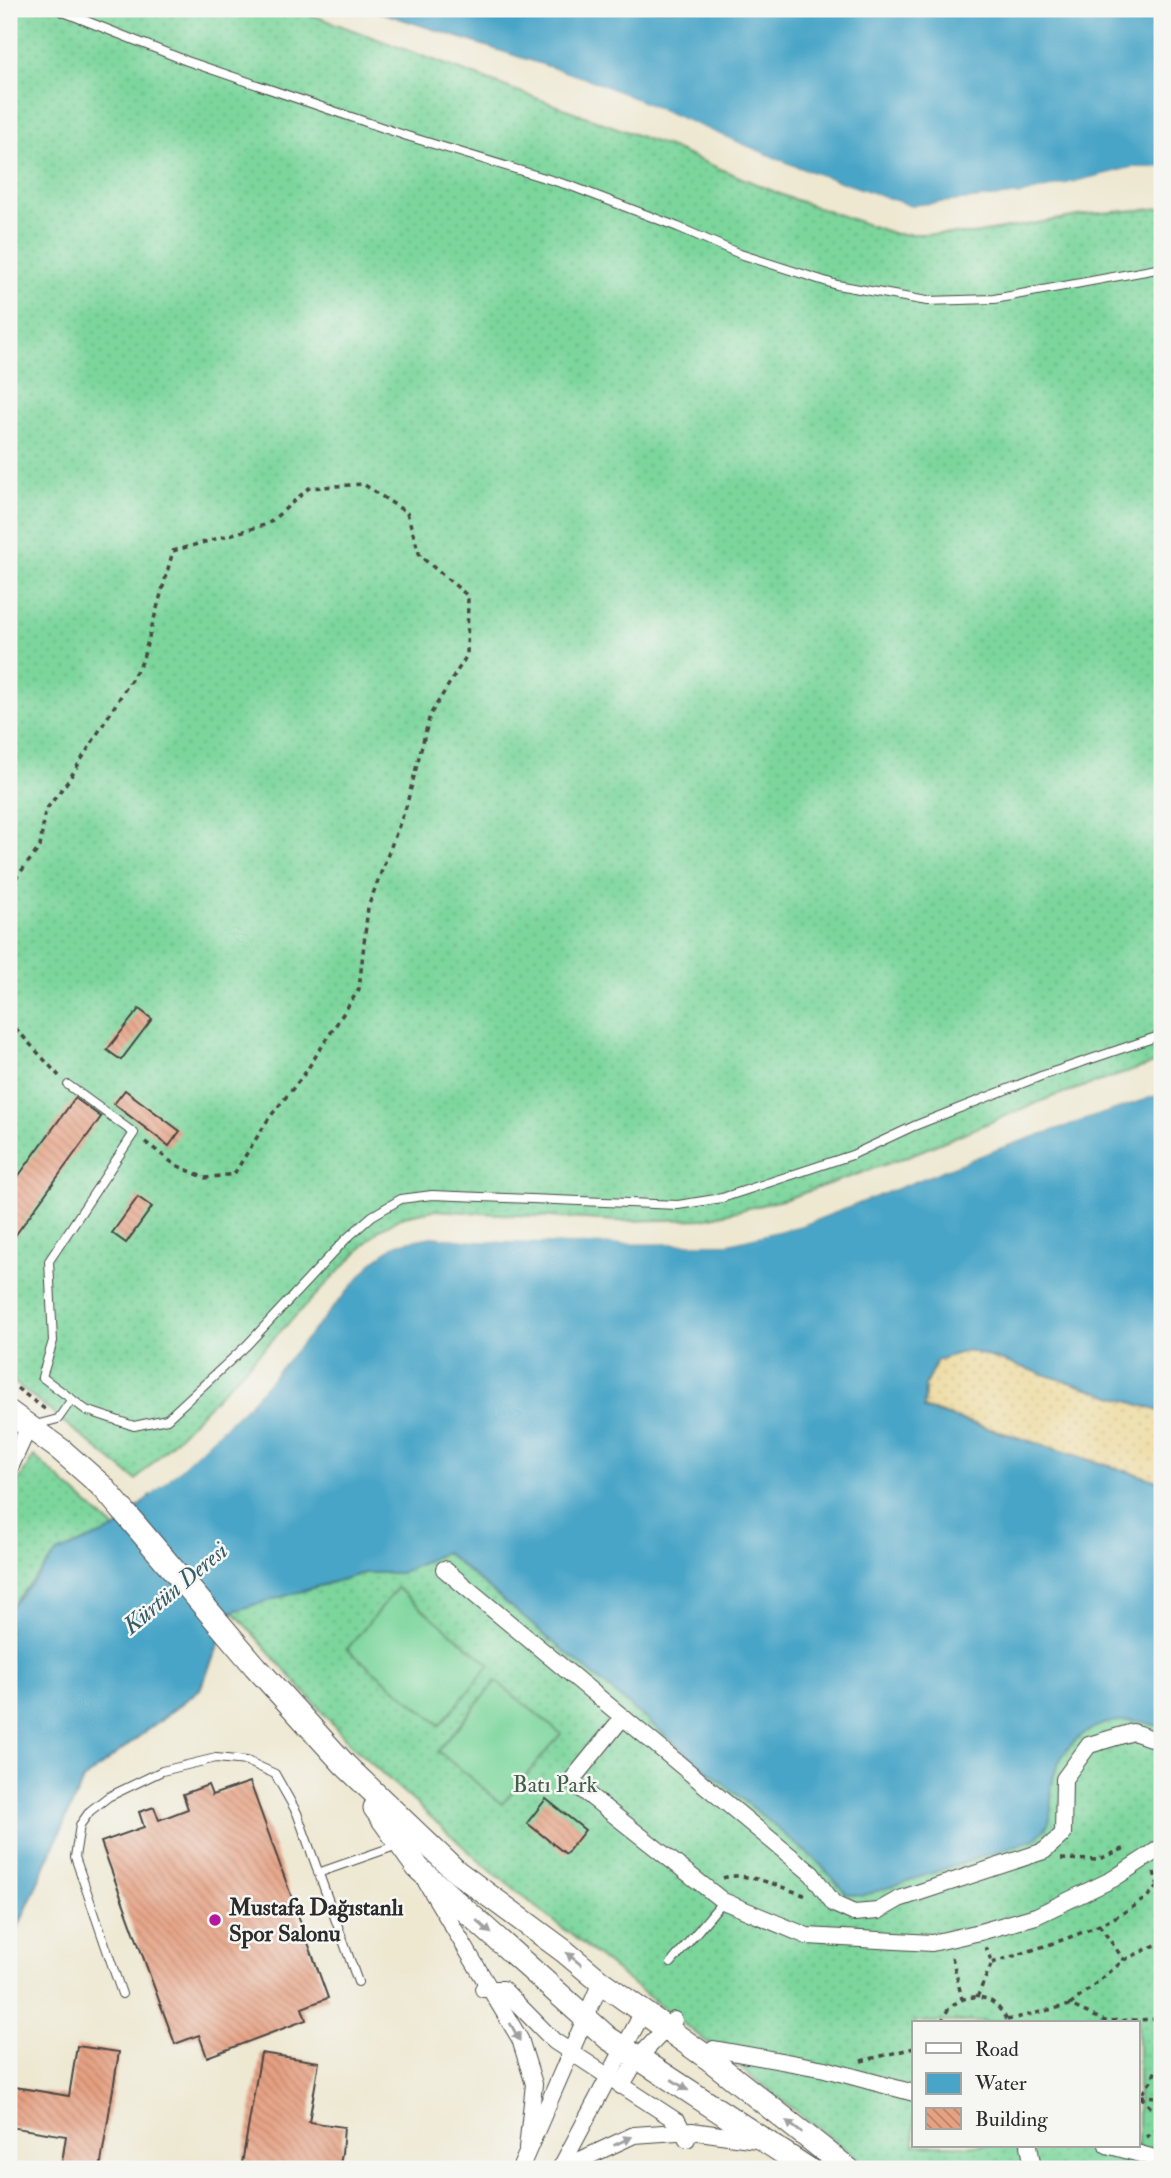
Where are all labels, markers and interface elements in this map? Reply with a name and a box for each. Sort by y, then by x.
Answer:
water label: Kürtün Deresi [116,1535,235,1642]
park label: Batı Park [513,1770,597,1799]
place label: Mustafa Dağıstanlı Spor Salonu [228,1893,404,1949]
marker: Mustafa Dağıstanlı Spor Salonu [207,1912,223,1928]
one-way arrow [476,1919,493,1934]
one-way arrow [566,1952,583,1967]
legend [912,2021,1140,2146]
one-way arrow [509,2022,521,2042]
text: Road [975,2036,1020,2063]
text: Water [974,2070,1027,2097]
one-way arrow [671,2078,689,2092]
text: Building [975,2106,1048,2133]
one-way arrow [786,2119,804,2134]
one-way arrow [613,2135,633,2146]

